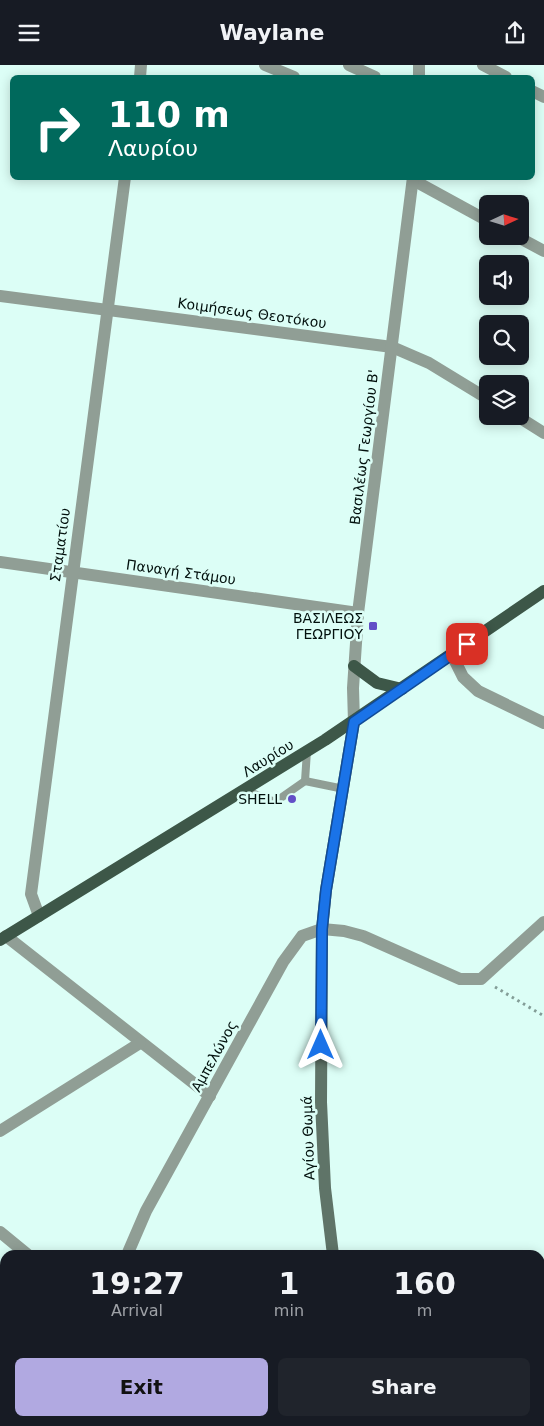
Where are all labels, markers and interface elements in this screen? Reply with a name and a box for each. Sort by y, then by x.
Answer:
icon: menu [15,19,43,47]
icon: share [501,19,529,47]
text: Waylane [220,20,324,45]
icon: right [25,95,90,160]
text: 110 m [108,95,230,135]
text: Λαυρίου [108,136,198,161]
north arrow [479,195,529,245]
map controls [479,195,529,425]
button: sound [479,255,529,305]
street label: Κοιμήσεως Θεοτόκου [177,295,327,331]
button: search [479,315,529,365]
street label: Βασιλέως Γεωργίου Β' [347,368,381,526]
button: layers [479,375,529,425]
street label: Σταματίου [47,507,73,583]
street label: Παναγή Στάμου [125,556,237,588]
place label: ΒΑΣΙΛΕΩΣ ΓΕΩΡΓΙΟΥ [293,610,363,642]
marker: ΒΑΣΙΛΕΩΣ ΓΕΩΡΓΙΟΥ [367,620,379,632]
pin [446,623,488,665]
icon: arrive [453,630,481,658]
street label: Λαυρίου [240,736,296,780]
place label: SHELL [238,791,282,807]
marker: SHELL [286,793,298,805]
street label: Αμπελώνος [188,1018,240,1094]
position arrow [294,1018,346,1070]
street label: Αγίου Θωμά [299,1095,317,1181]
text: 19:27 [89,1266,185,1301]
text: 1 [278,1266,299,1301]
text: 160 [393,1266,456,1301]
text: Arrival [111,1301,163,1320]
text: min [274,1301,304,1320]
text: m [417,1301,432,1320]
button: Exit [15,1358,268,1416]
button: Share [278,1358,530,1416]

